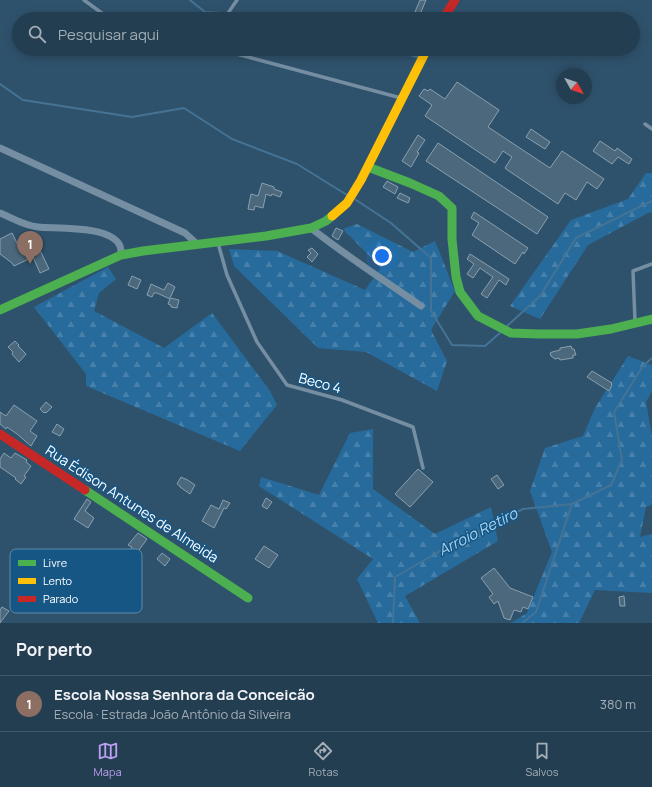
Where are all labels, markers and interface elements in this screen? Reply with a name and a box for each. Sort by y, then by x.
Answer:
search box [12,12,640,56]
icon: search [26,23,48,45]
text: Pesquisar aqui [58,24,159,45]
north arrow [556,68,592,104]
pin: 1 [17,231,43,264]
your location [372,246,392,266]
street label: Beco 4 [297,368,344,397]
street label: Rua Édison Antunes de Almeida [42,440,222,567]
water label: Arroio Retiro [435,502,522,560]
legend [10,549,142,613]
text: Livre [43,555,68,570]
text: Lento [43,573,73,588]
text: Parado [43,591,79,606]
text: Por perto [16,638,92,661]
text: Escola Nossa Senhora da Conceicão [54,684,315,705]
text: 1 [26,695,32,713]
text: 380 m [600,695,636,713]
text: Escola · Estrada João Antônio da Silveira [54,705,291,723]
tab: Mapa [94,740,122,779]
tab: Rotas [309,740,338,779]
tab: Salvos [525,740,558,779]

